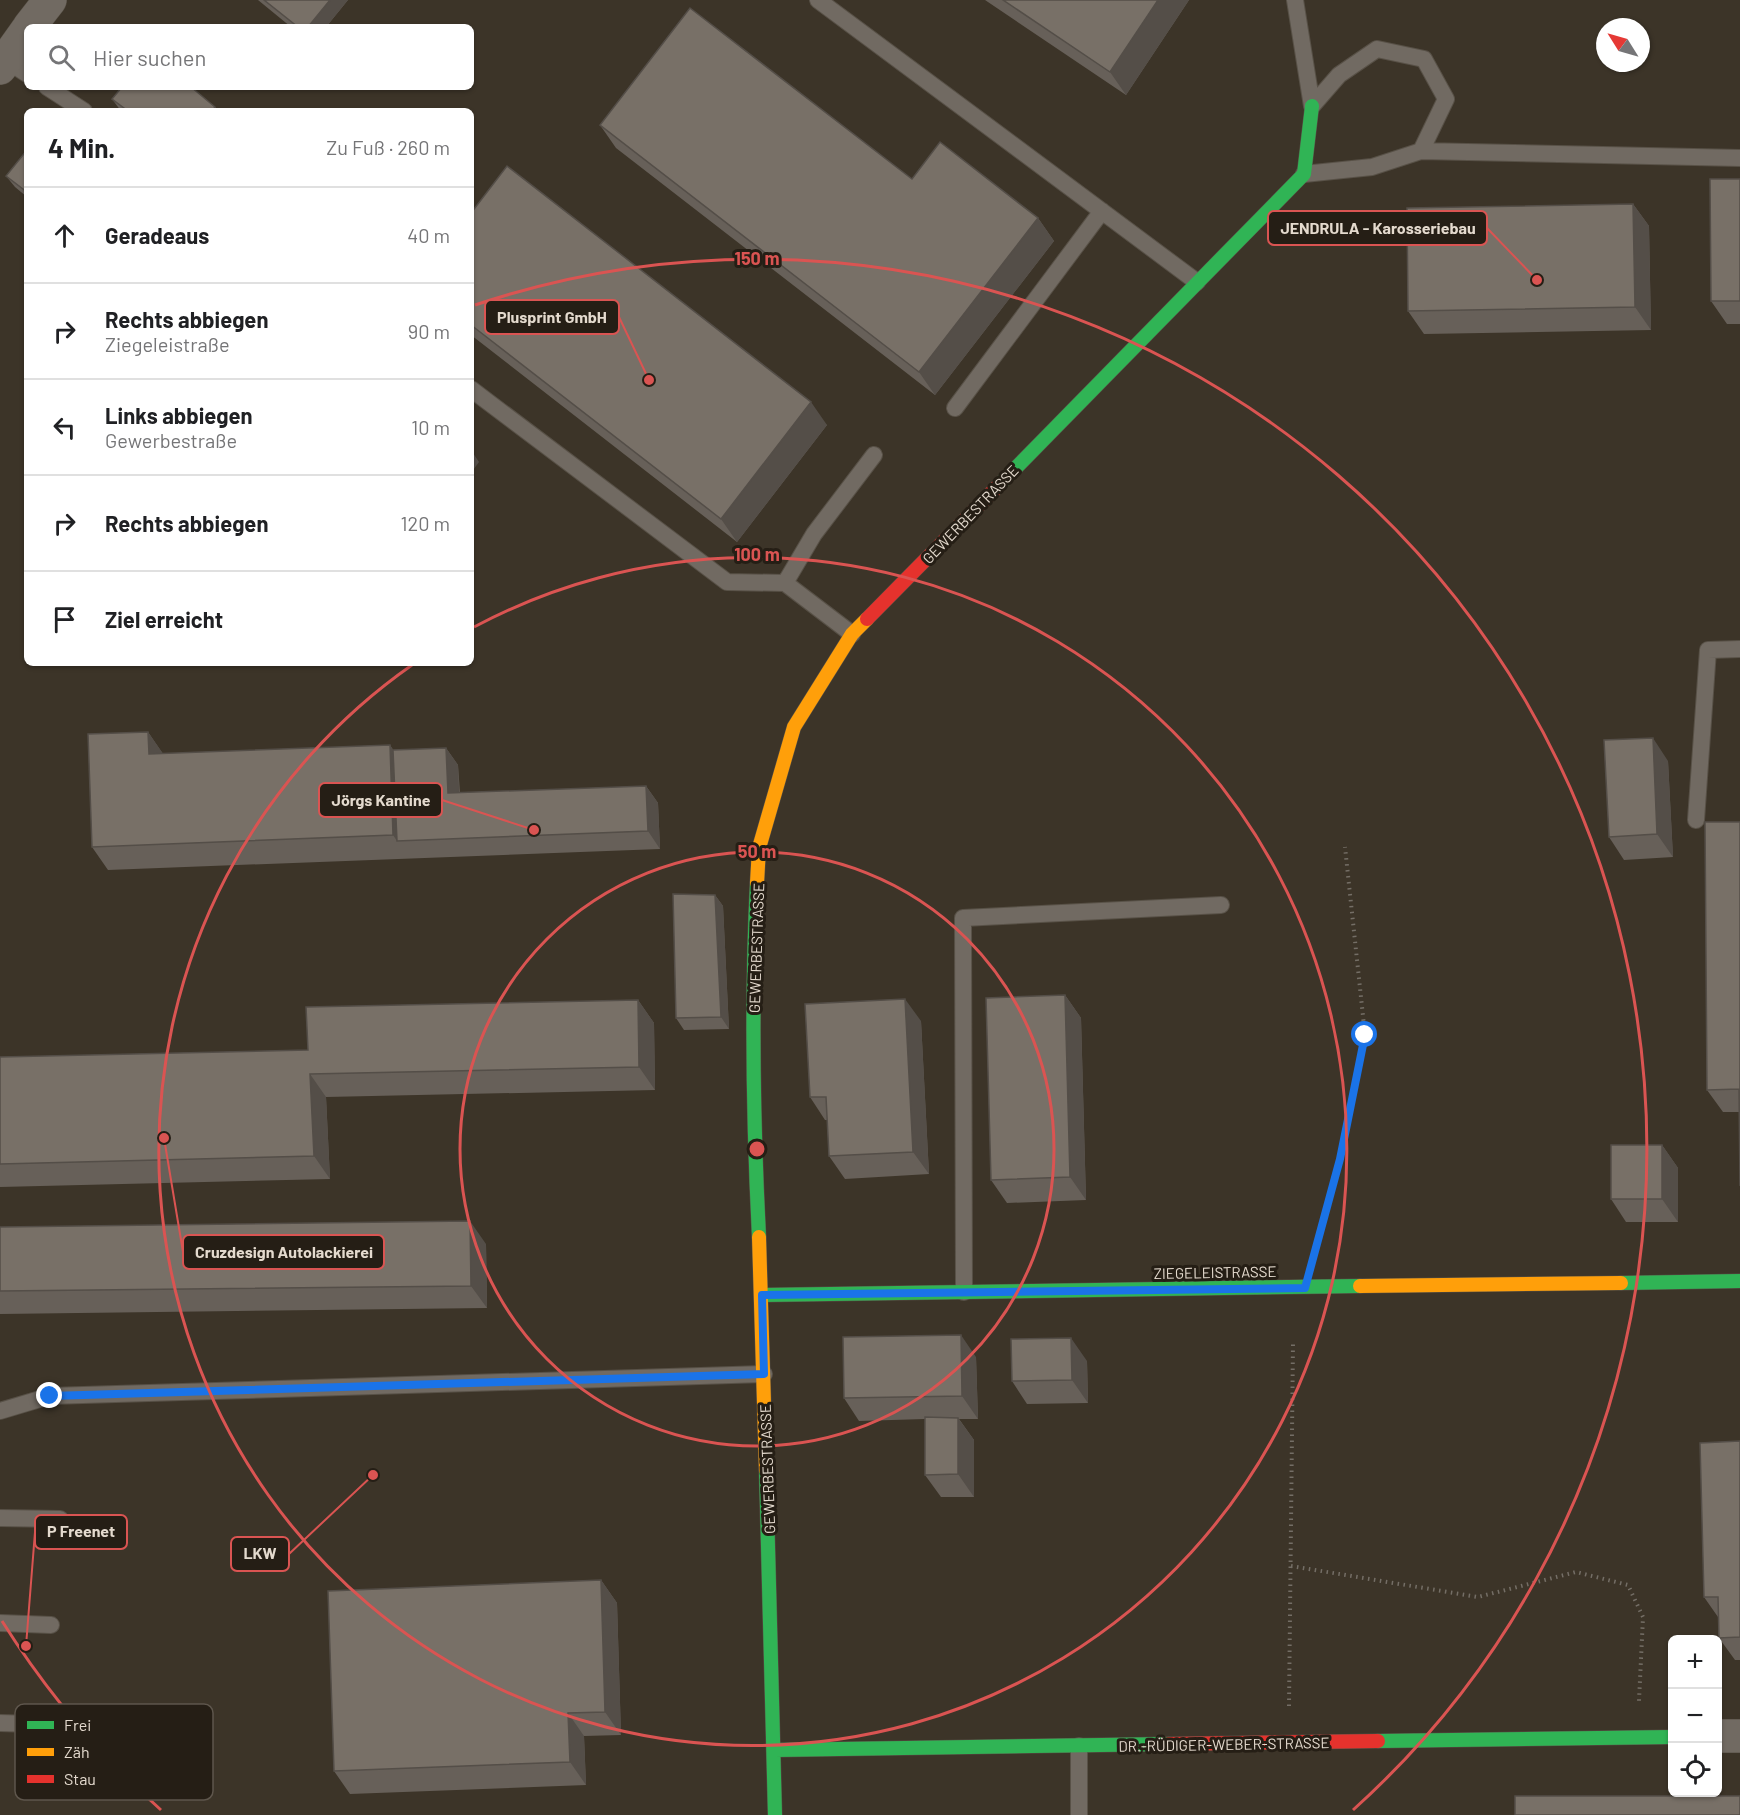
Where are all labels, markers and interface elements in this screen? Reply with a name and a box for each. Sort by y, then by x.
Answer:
north arrow [1596,18,1650,72]
search box [24,24,474,90]
icon: search [45,41,78,74]
text: Hier suchen [93,44,206,70]
text: 4 Min. [48,132,115,163]
text: Zu Fuß · 260 m [326,135,450,159]
callout: JENDRULA - Karosseriebau [1268,211,1487,245]
text: JENDRULA - Karosseriebau [1280,218,1476,237]
icon: ahead [48,219,81,252]
text: Geradeaus [105,222,209,248]
text: 40 m [407,223,450,247]
text: 150 m [735,247,779,269]
callout: Plusprint GmbH [485,300,619,334]
text: Rechts abbiegen [105,306,268,332]
text: Plusprint GmbH [497,307,607,326]
icon: right [48,315,81,348]
text: 90 m [408,319,450,343]
text: Ziegeleistraße [105,332,230,356]
text: Links abbiegen [105,402,253,428]
icon: left [48,411,81,444]
text: 10 m [411,415,450,439]
text: Gewerbestraße [105,428,237,452]
street label: GEWERBESTRASSE [918,461,1022,567]
icon: right [48,507,81,540]
text: Rechts abbiegen [105,510,268,536]
text: 120 m [400,511,450,535]
text: 100 m [734,543,780,565]
icon: arrive [48,603,81,636]
text: Ziel erreicht [105,606,223,632]
callout: Jörgs Kantine [319,783,442,817]
text: Jörgs Kantine [332,790,431,809]
text: 50 m [738,840,776,862]
street label: GEWERBESTRASSE [745,883,767,1013]
route start [1351,1021,1377,1047]
centre of rings [747,1139,767,1159]
callout: Cruzdesign Autolackierei [183,1235,384,1269]
text: Cruzdesign Autolackierei [195,1242,373,1261]
street label: ZIEGELEISTRASSE [1153,1262,1277,1282]
route end [36,1382,62,1408]
street label: GEWERBESTRASSE [756,1404,778,1534]
callout: P Freenet [35,1515,127,1549]
text: P Freenet [47,1521,115,1540]
callout: LKW [231,1537,289,1571]
text: LKW [243,1543,277,1562]
map controls [1668,1635,1722,1797]
button: + [1668,1635,1722,1689]
button: − [1668,1689,1722,1743]
legend [15,1704,213,1800]
text: Frei [64,1715,91,1734]
street label: DR.-RÜDIGER-WEBER-STRASSE [1118,1733,1330,1755]
text: Zäh [64,1742,90,1761]
button: locate [1668,1743,1722,1797]
text: Stau [64,1769,96,1788]

